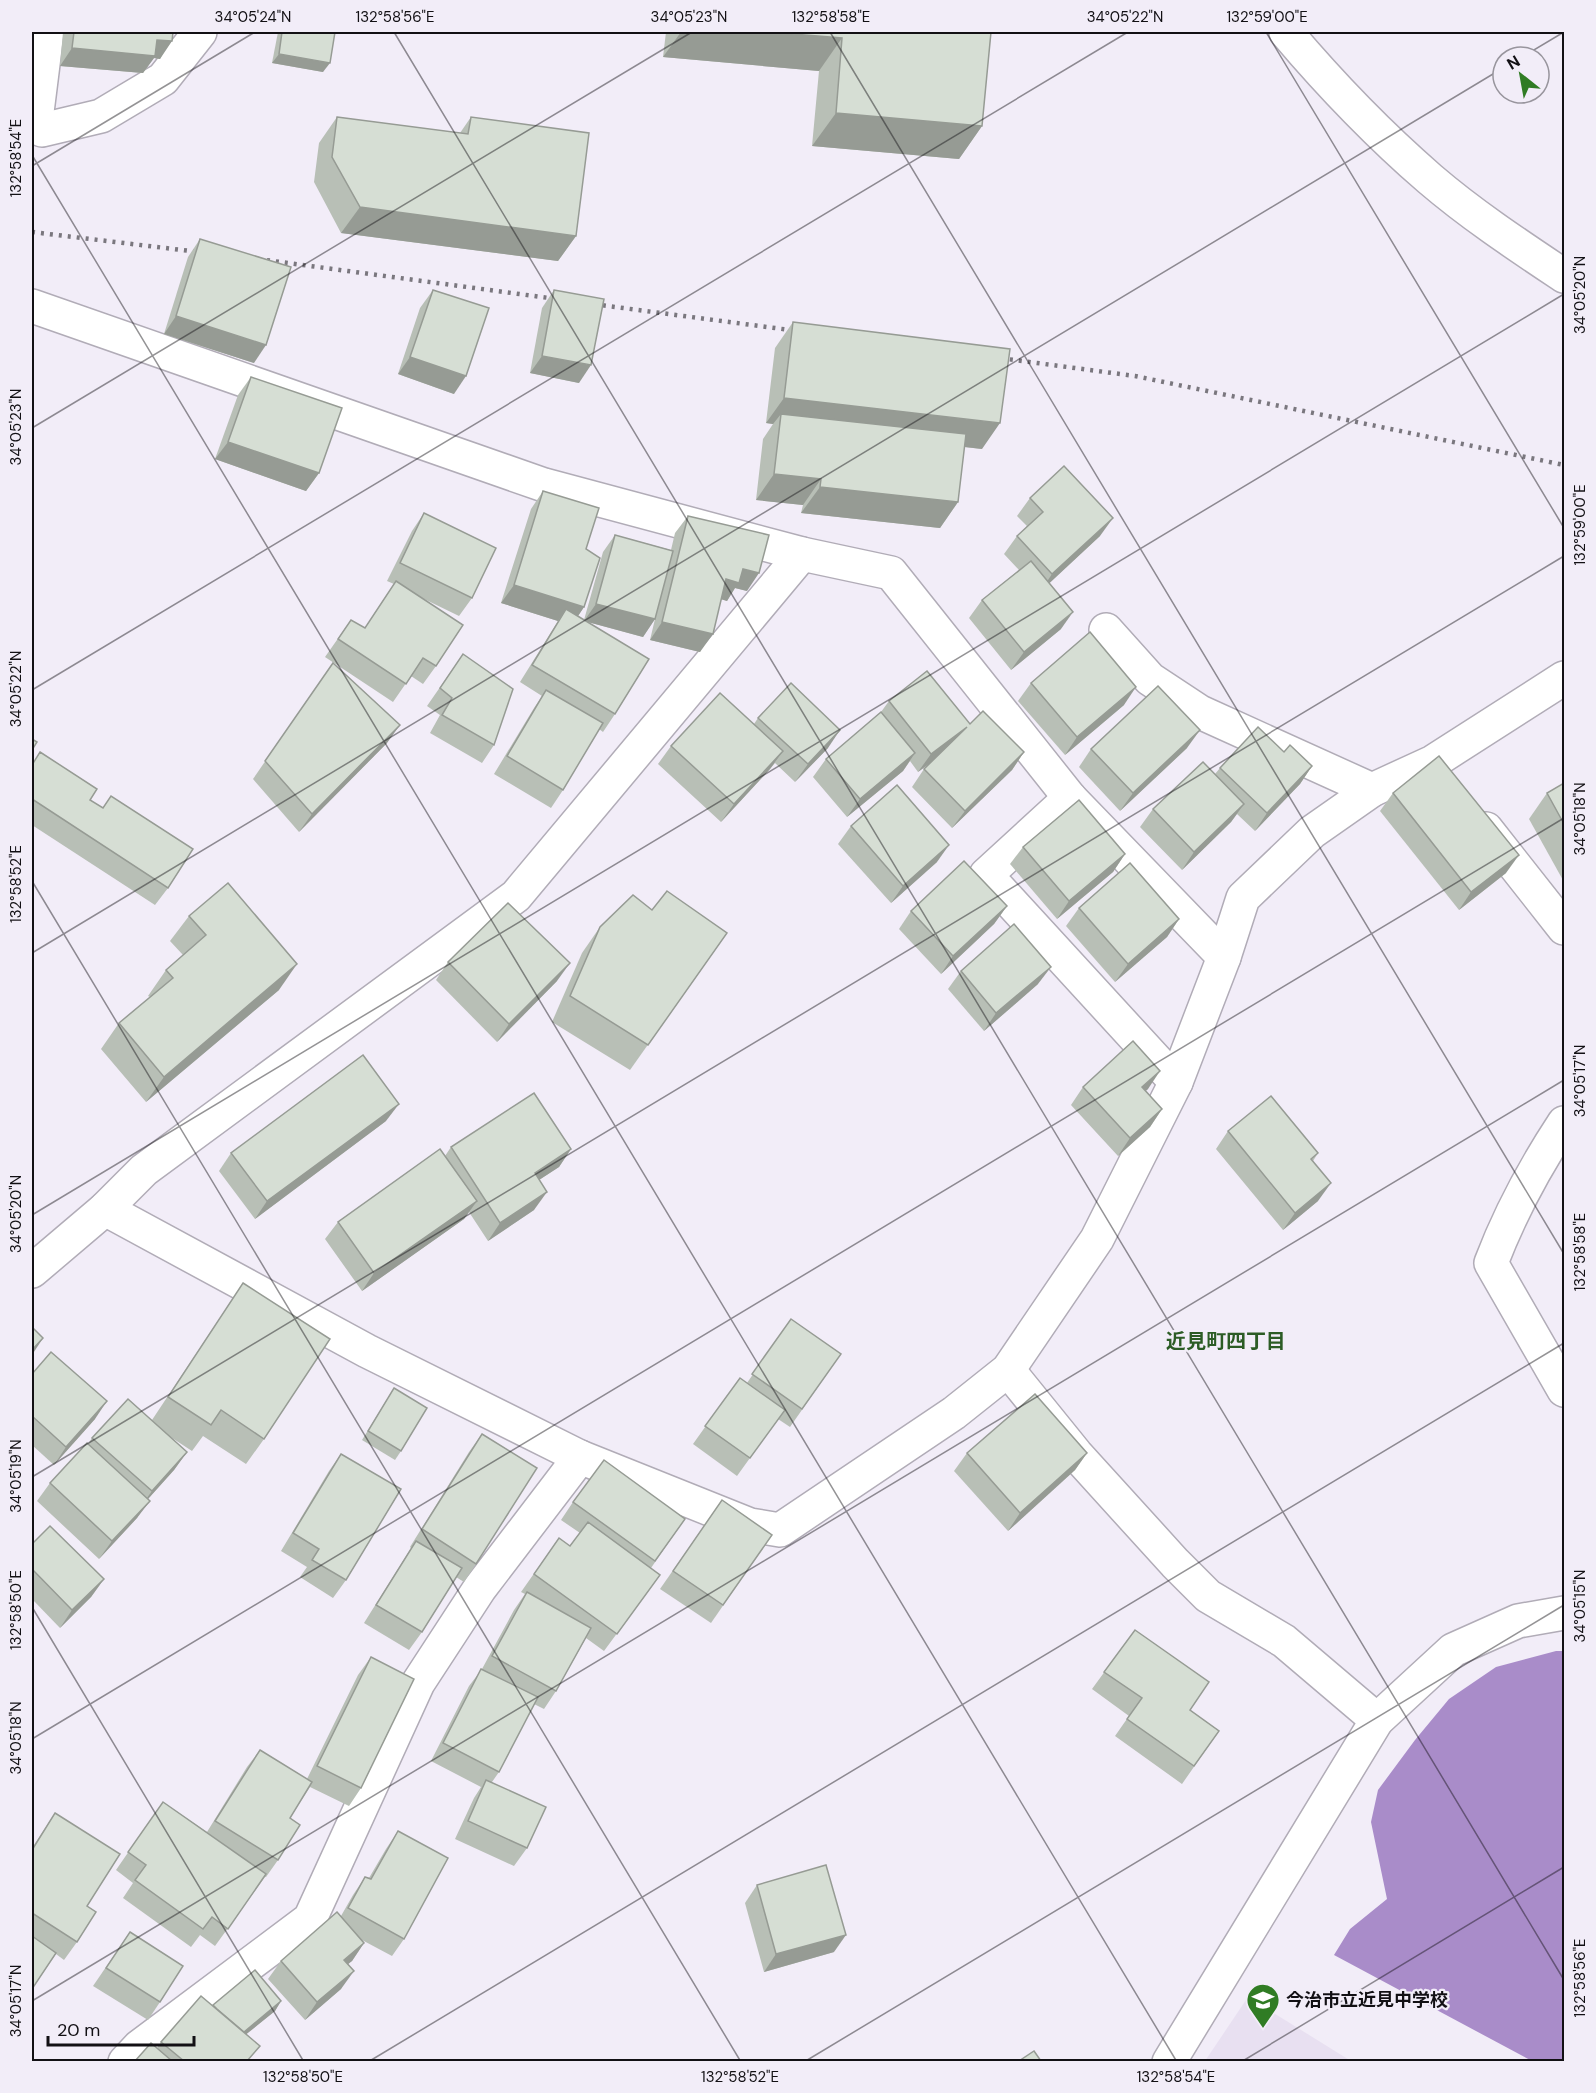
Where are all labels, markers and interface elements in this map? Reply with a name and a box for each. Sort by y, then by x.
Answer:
text: 34°05'24"N [215,7,291,27]
text: 132°58'56"E [356,7,434,27]
text: 34°05'23"N [651,7,727,27]
text: 132°58'58"E [792,7,870,27]
text: 34°05'22"N [1087,7,1163,27]
text: 132°59'00"E [1226,7,1308,27]
north arrow [1491,45,1551,105]
text: N [1503,51,1524,75]
text: 132°58'54"E [6,119,26,197]
text: 34°05'20"N [1570,256,1590,334]
text: 34°05'23"N [6,389,26,465]
text: 132°59'00"E [1570,484,1590,566]
text: 34°05'22"N [6,651,26,727]
text: 34°05'18"N [1570,782,1590,856]
text: 132°58'52"E [6,845,26,923]
text: 34°05'17"N [1570,1045,1590,1117]
text: 34°05'20"N [6,1175,26,1253]
text: 132°58'58"E [1570,1213,1590,1291]
district label: 近見町四丁目 [1166,1328,1286,1354]
text: 34°05'19"N [6,1439,26,1513]
text: 132°58'50"E [6,1570,26,1650]
text: 34°05'15"N [1570,1570,1590,1642]
text: 34°05'18"N [6,1701,26,1775]
text: 132°58'56"E [1570,1939,1590,2017]
text: 34°05'17"N [6,1965,26,2037]
school or university icon: 今治市立近見中学校 [1245,1982,1281,2029]
place label: 今治市立近見中学校 [1286,1988,1448,2012]
scale bar [48,2009,194,2047]
text: 20 m [57,2018,100,2042]
text: 132°58'50"E [263,2067,343,2087]
text: 132°58'52"E [701,2067,779,2087]
text: 132°58'54"E [1137,2067,1215,2087]

